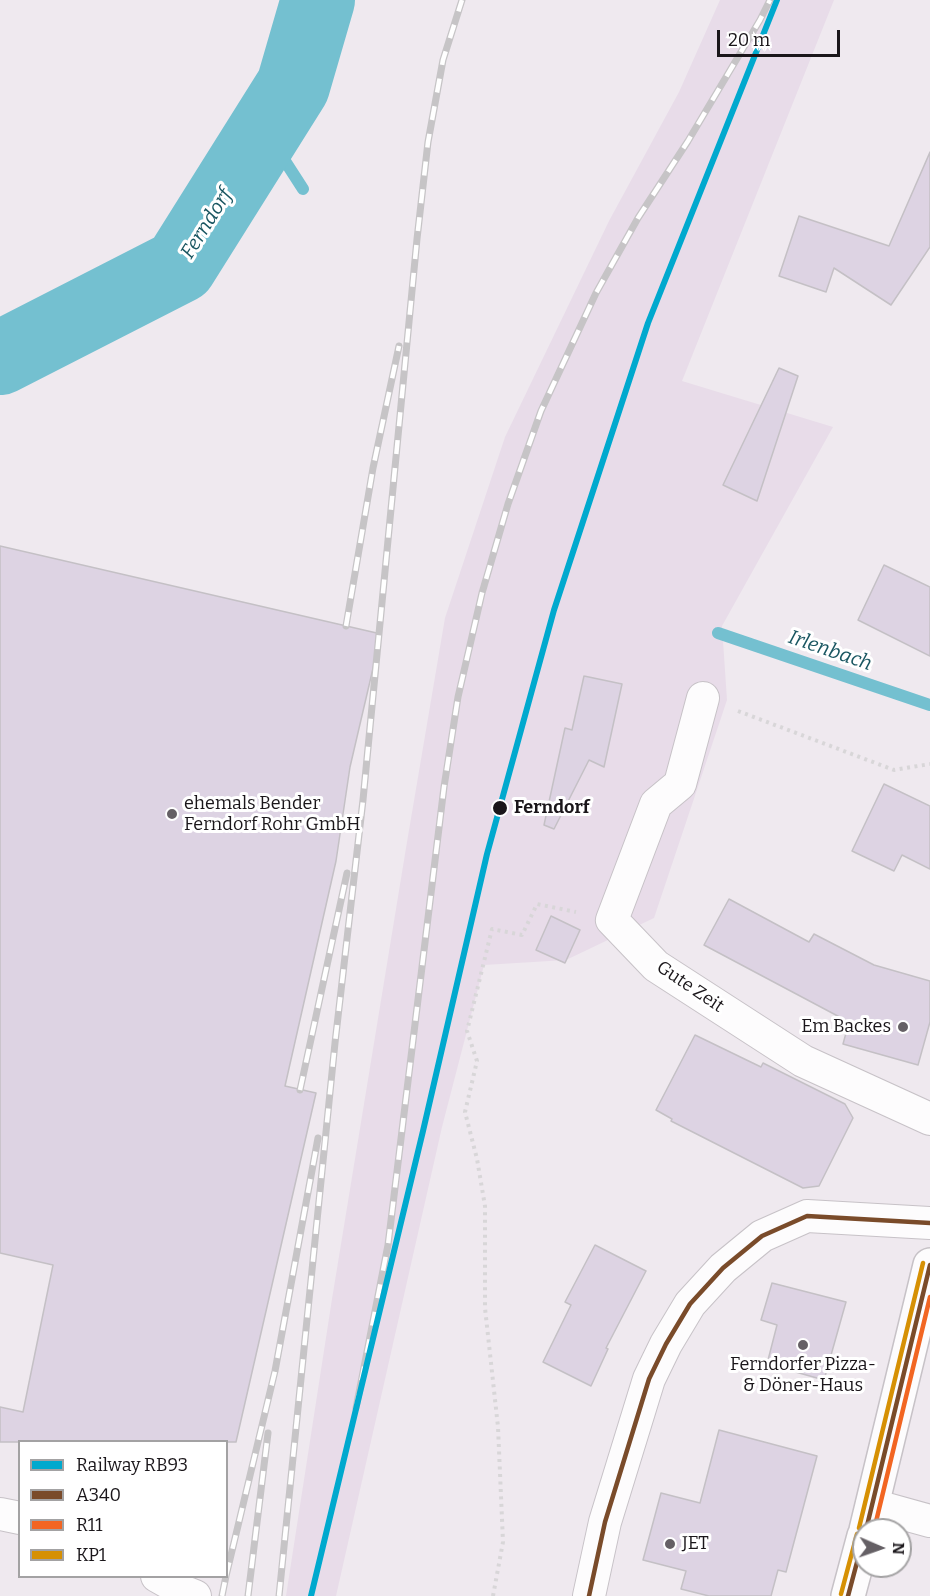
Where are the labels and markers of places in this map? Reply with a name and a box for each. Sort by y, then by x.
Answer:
place label: ehemals Bender Ferndorf Rohr GmbH [184,793,361,836]
place label: Ferndorf [514,797,590,819]
marker: Ferndorf [491,799,509,817]
marker: ehemals Bender Ferndorf Rohr GmbH [165,807,179,821]
place label: Em Backes [801,1016,891,1038]
marker: Em Backes [896,1020,910,1034]
marker: Ferndorfer Pizza- & Döner-Haus [796,1338,810,1352]
place label: Ferndorfer Pizza- & Döner-Haus [730,1354,876,1396]
place label: JET [682,1533,709,1555]
marker: JET [663,1537,677,1551]

